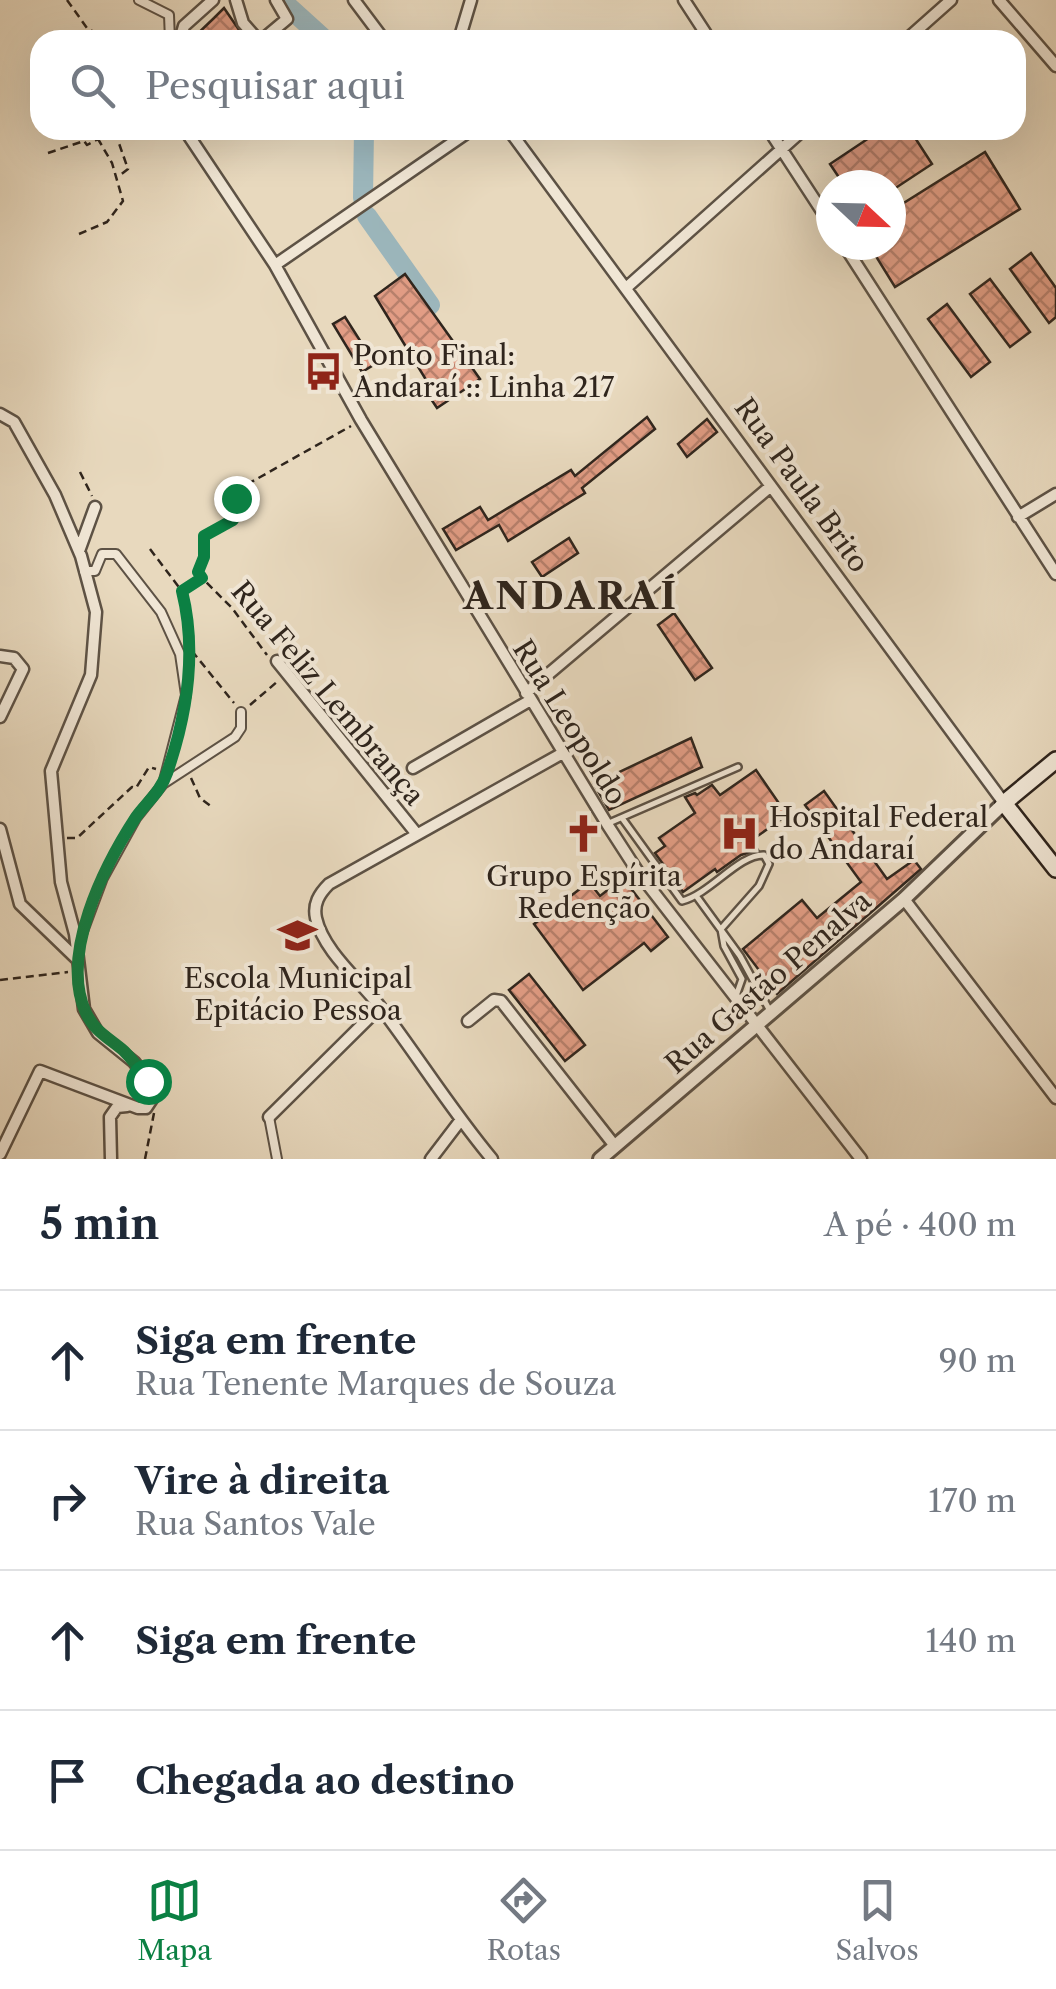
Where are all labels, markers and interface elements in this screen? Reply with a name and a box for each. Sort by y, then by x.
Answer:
search box [30,30,1026,140]
icon: search [65,58,120,113]
text: Pesquisar aqui [145,62,405,109]
north arrow [816,170,906,260]
place label: Ponto Final: Andaraí :: Linha 217 [352,338,614,404]
bus stop icon: Ponto Final: Andaraí :: Linha 217 [302,350,344,392]
street label: Rua Paula Brito [727,391,877,579]
route end [214,476,260,522]
district label: ANDARAÍ [462,572,679,619]
street label: Rua Feliz Lembrança [224,574,432,812]
street label: Rua Leopoldo [506,633,634,811]
place label: Hospital Federal do Andaraí [769,800,988,866]
church icon: Grupo Espírita Redenção [563,812,605,854]
hospital icon: Hospital Federal do Andaraí [718,812,760,854]
place label: Grupo Espírita Redenção [486,859,682,925]
street label: Rua Gastão Penalva [658,883,878,1081]
school or university icon: Escola Municipal Epitácio Pessoa [277,915,319,957]
place label: Escola Municipal Epitácio Pessoa [184,961,412,1027]
route start [126,1059,172,1105]
text: 5 min [40,1198,159,1250]
text: A pé · 400 m [824,1205,1016,1244]
text: Siga em frente [135,1317,416,1364]
icon: ahead [40,1333,95,1388]
text: 90 m [939,1341,1016,1380]
text: Rua Tenente Marques de Souza [135,1364,616,1403]
text: Vire à direita [135,1457,390,1504]
icon: right [40,1473,95,1528]
text: 170 m [928,1481,1016,1520]
text: Rua Santos Vale [135,1504,376,1543]
icon: ahead [40,1613,95,1668]
text: Siga em frente [135,1617,416,1664]
text: 140 m [925,1621,1016,1660]
icon: arrive [40,1753,95,1808]
text: Chegada ao destino [135,1757,515,1804]
tab: Mapa [137,1873,212,1967]
tab: Rotas [487,1873,561,1967]
tab: Salvos [836,1873,919,1967]

